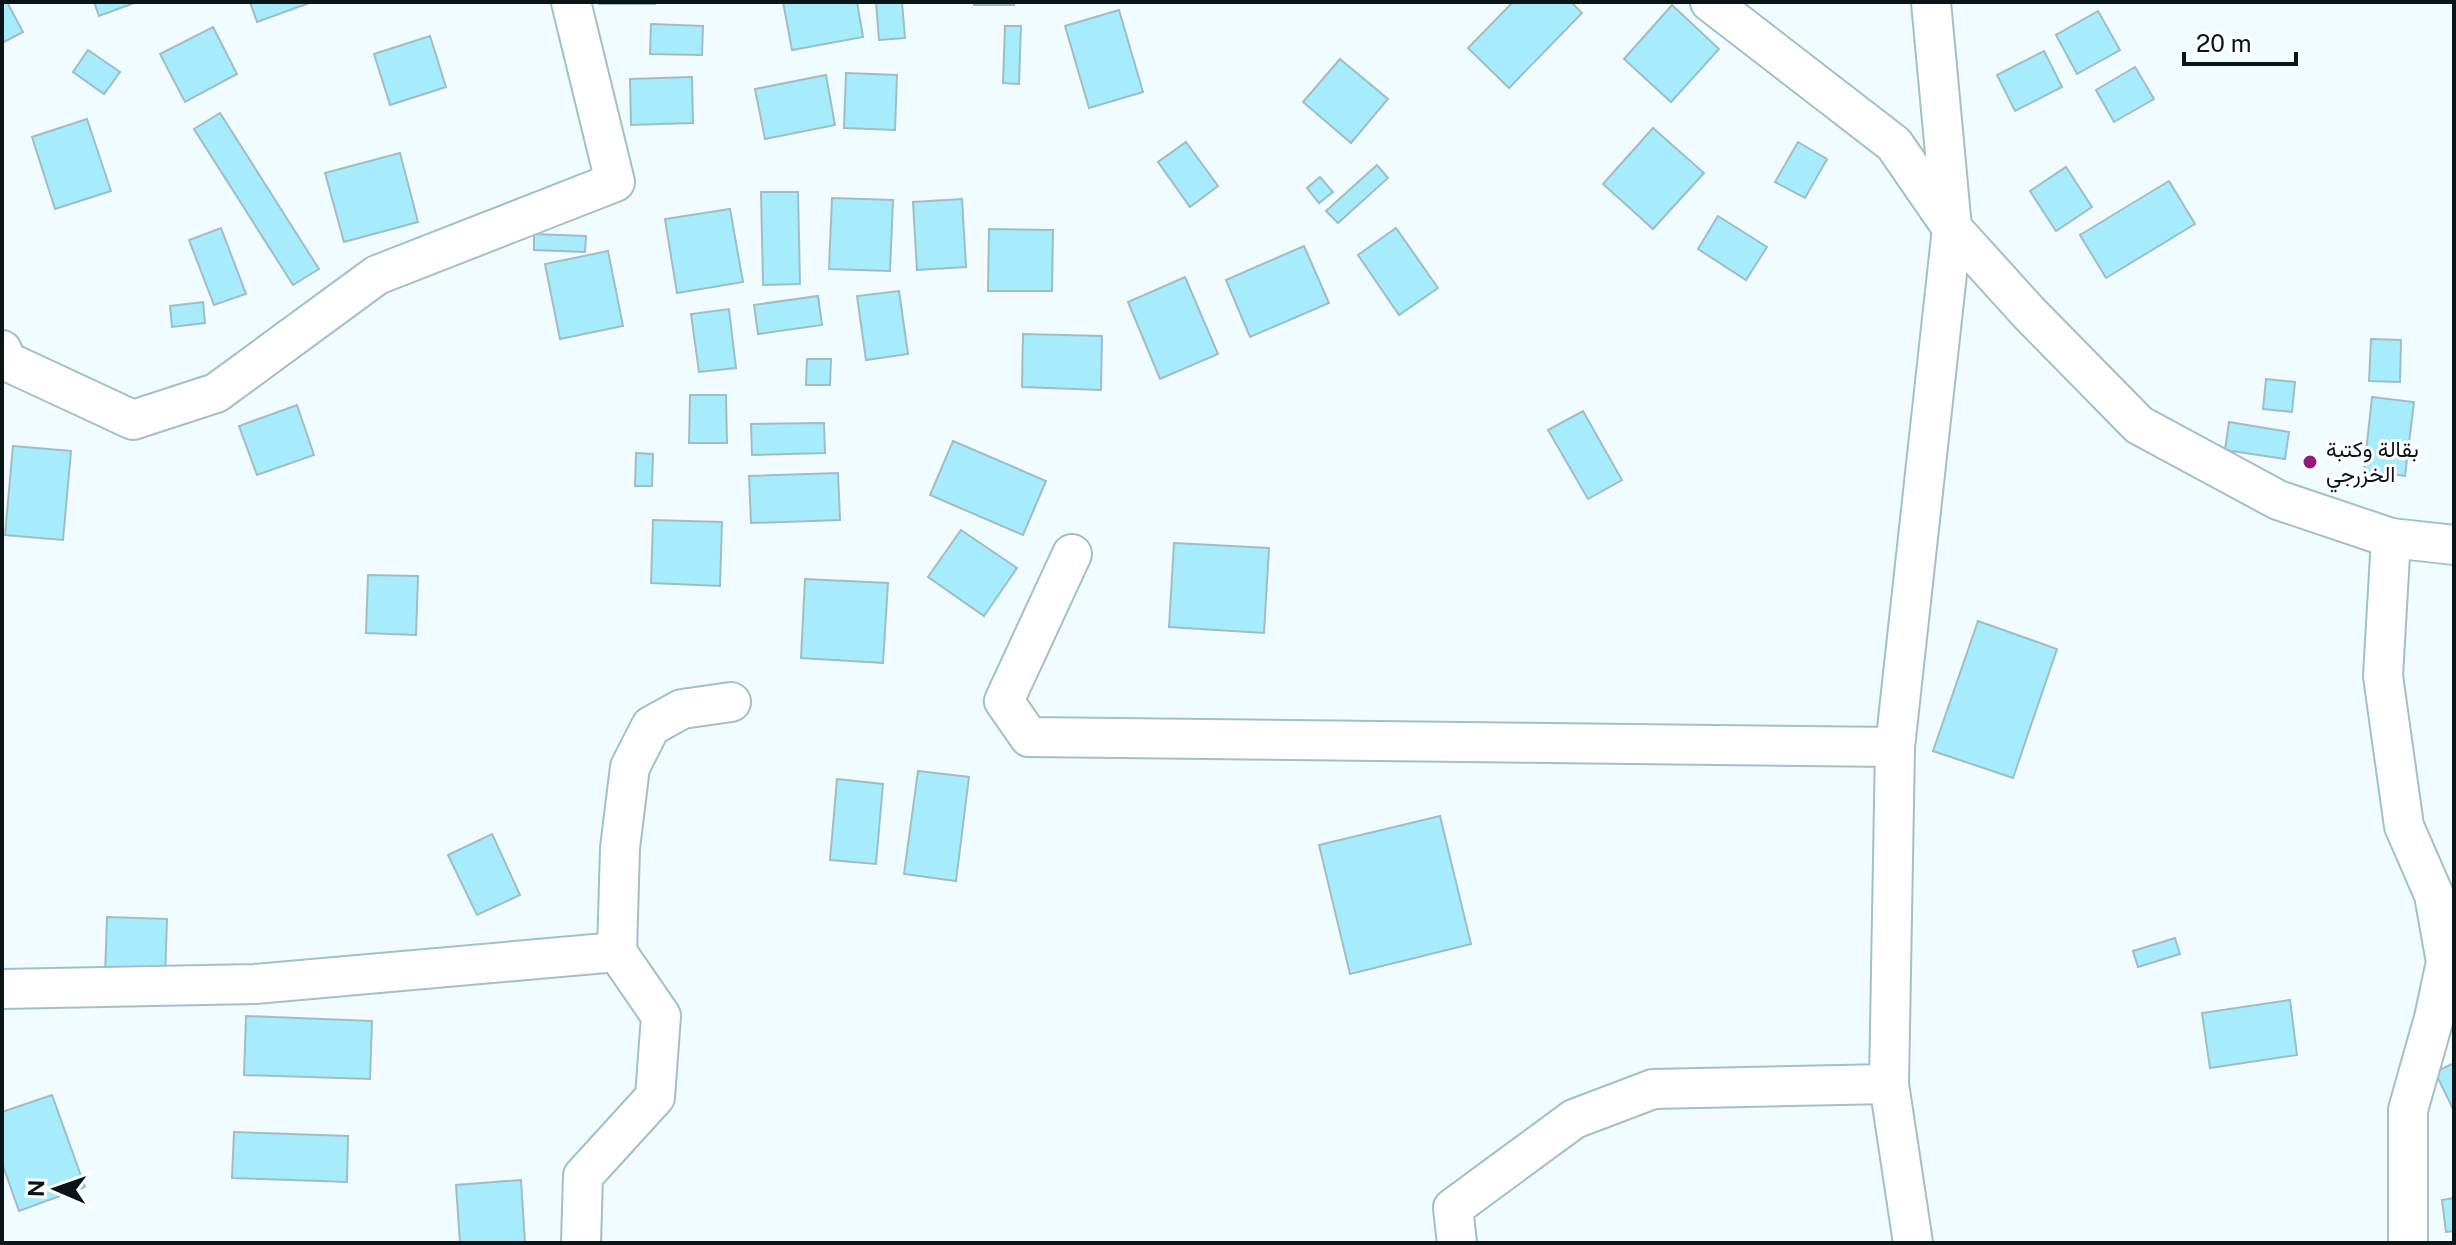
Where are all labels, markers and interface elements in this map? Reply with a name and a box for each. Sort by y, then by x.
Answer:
scale bar [2184,16,2296,66]
text: 20 m [2196,29,2252,57]
place label: بقالة وكتبة الخزرجي [2326,436,2419,493]
marker: بقالة وكتبة الخزرجي [2301,453,2319,471]
north arrow [16,1149,96,1229]
text: N [23,1179,49,1197]

